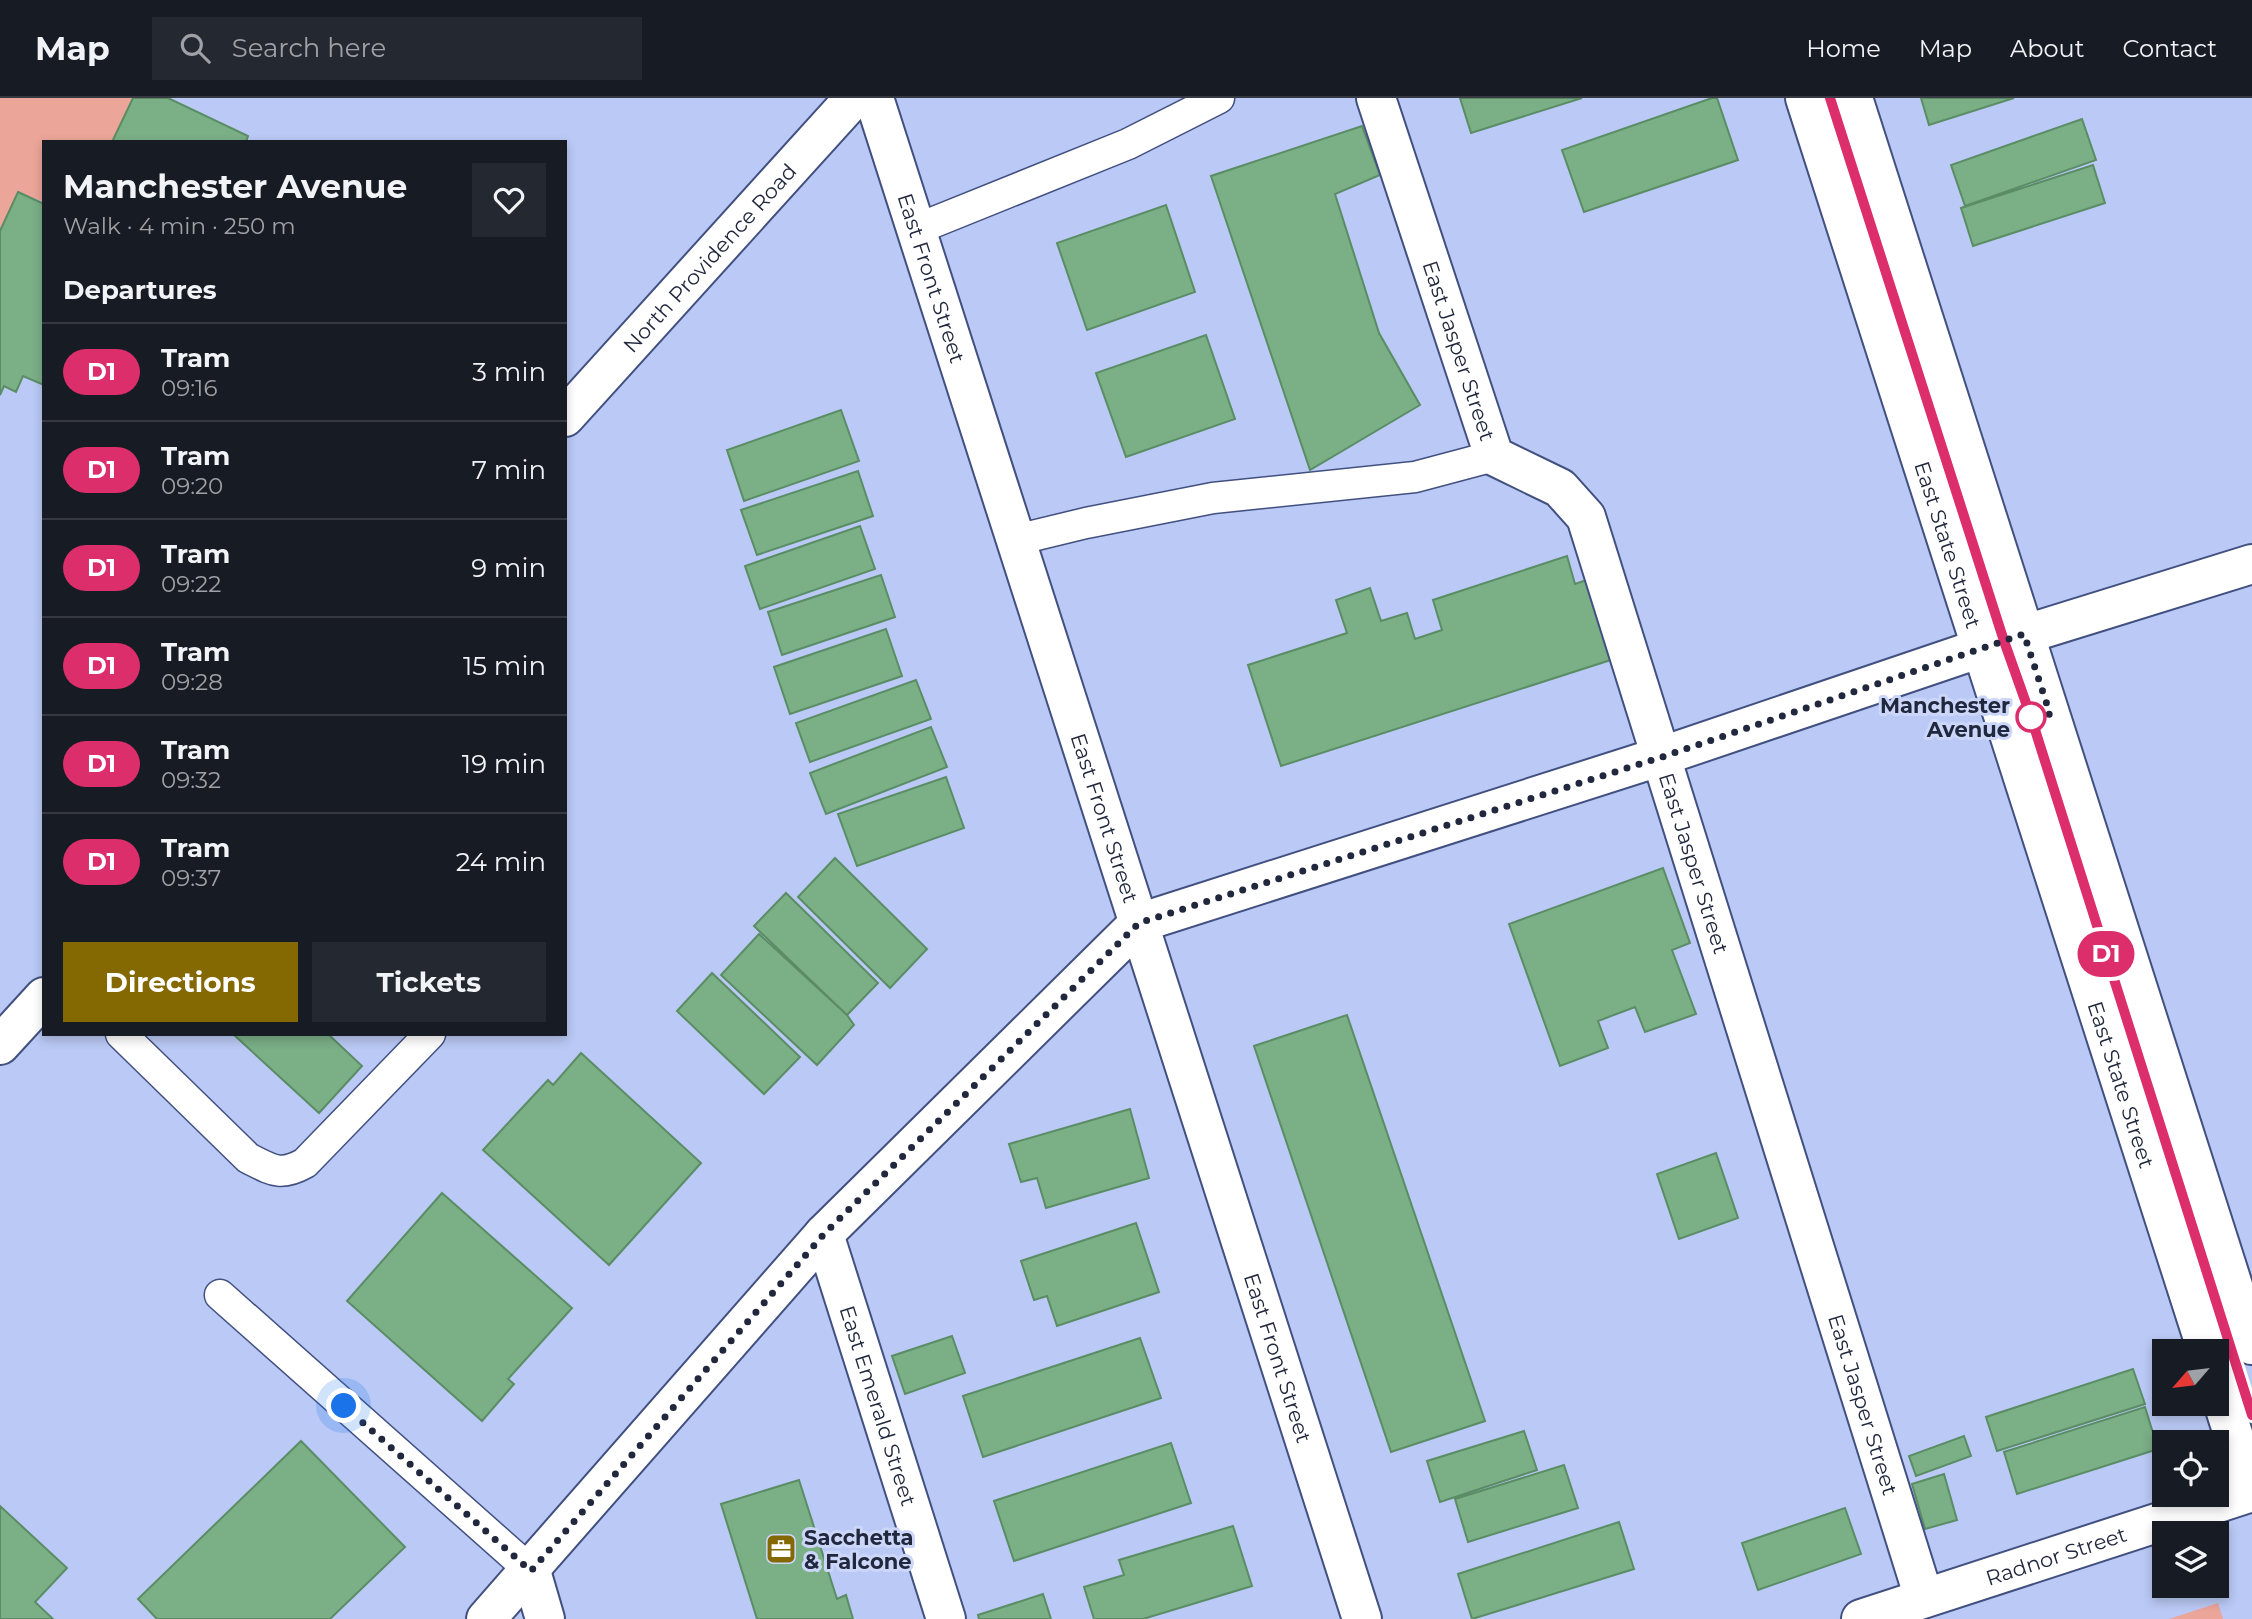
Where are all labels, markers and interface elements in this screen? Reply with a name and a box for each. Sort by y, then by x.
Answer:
search box [152,17,642,80]
text: Map [35,28,110,68]
icon: search [176,29,214,67]
text: Search here [232,32,386,64]
text: Home [1806,34,1881,63]
text: Map [1919,34,1972,63]
text: About [2010,34,2084,63]
text: Contact [2122,34,2217,63]
street label: North Providence Road [618,158,801,357]
button: heart [472,163,546,237]
text: Manchester Avenue [63,166,407,206]
street label: East Front Street [893,190,971,366]
text: Walk · 4 min · 250 m [63,212,296,240]
street label: East Jasper Street [1418,257,1501,444]
text: Departures [63,274,217,306]
text: Tram [161,342,230,374]
text: 3 min [472,356,546,388]
text: D1 [87,357,116,386]
text: 09:16 [161,374,217,402]
text: Tram [161,440,230,472]
text: 7 min [472,454,546,486]
text: D1 [87,455,116,484]
street label: East State Street [1910,458,1987,631]
text: 09:20 [161,472,223,500]
text: Tram [161,538,230,570]
text: 9 min [471,552,546,584]
text: D1 [87,553,116,582]
text: 09:22 [161,570,221,598]
text: Tram [161,636,230,668]
text: 15 min [463,650,546,682]
text: D1 [87,651,116,680]
text: 09:28 [161,668,223,696]
place label: Manchester Avenue [1880,693,2010,742]
marker: Manchester Avenue [2016,702,2046,732]
street label: East Front Street [1066,730,1144,906]
text: Tram [161,734,230,766]
text: 19 min [462,748,546,780]
text: D1 [87,749,116,778]
text: 09:32 [161,766,221,794]
street label: East Jasper Street [1654,770,1734,957]
text: Tram [161,832,230,864]
text: 24 min [456,846,546,878]
text: D1 [87,847,116,876]
text: 09:37 [161,864,221,892]
line badge: D1 [2074,931,2138,977]
text: D1 [2092,939,2121,968]
button: Directions [63,942,298,1022]
button: Tickets [312,942,546,1022]
street label: East State Street [2083,998,2160,1171]
street label: East Front Street [1239,1270,1317,1446]
street label: East Emerald Street [835,1302,922,1509]
street label: East Jasper Street [1823,1311,1903,1498]
north arrow [2152,1339,2230,1416]
map controls [2152,1339,2229,1598]
your location [326,1388,361,1423]
button: locate [2152,1430,2229,1507]
street label: Radnor Street [1982,1521,2130,1590]
button: layers [2152,1521,2229,1598]
place label: Sacchetta & Falcone [804,1525,914,1574]
office icon: Sacchetta & Falcone [764,1532,798,1566]

